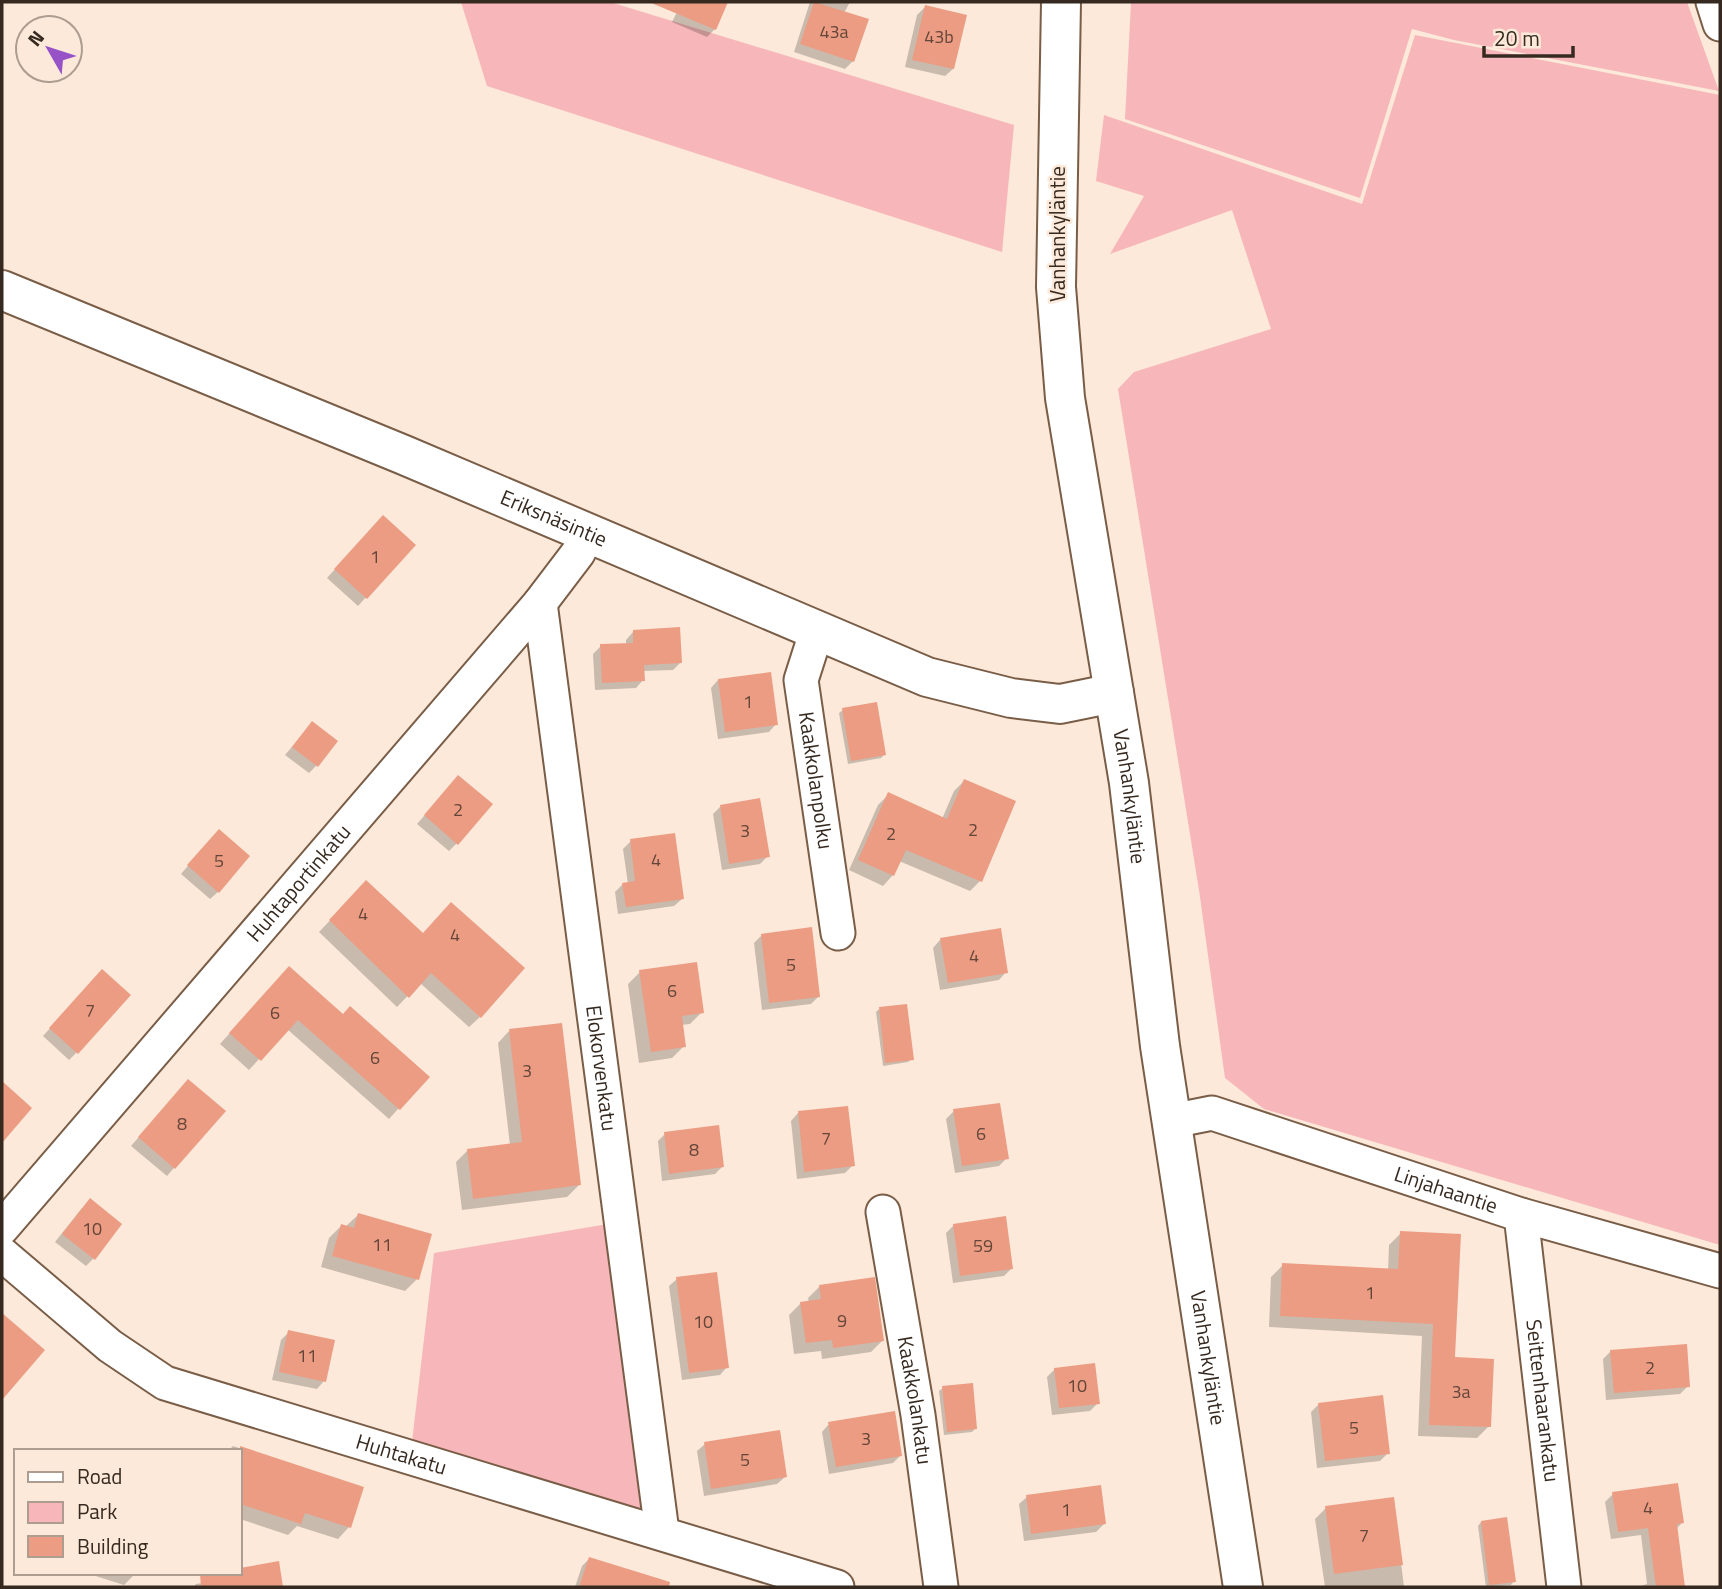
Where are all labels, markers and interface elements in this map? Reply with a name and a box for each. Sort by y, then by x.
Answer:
north arrow [14,14,84,84]
scale bar [1484,14,1573,58]
house number: 43a [819,18,849,45]
text: 20 m [1494,22,1540,54]
house number: 43b [924,23,954,50]
text: N [20,24,51,52]
street label: Vanhankyläntie [1041,166,1073,302]
street label: Eriksnäsintie [496,481,612,554]
house number: 1 [370,543,380,570]
house number: 1 [743,688,753,715]
street label: Kaakkolanpolku [791,709,843,851]
street label: Vanhankyläntie [1105,726,1155,865]
house number: 2 [453,796,463,823]
house number: 2 [968,816,978,843]
street label: Huhtaportinkatu [238,817,358,948]
house number: 3 [740,817,750,844]
house number: 2 [886,820,896,847]
house number: 4 [651,846,661,873]
house number: 5 [214,847,224,874]
house number: 4 [358,900,368,927]
house number: 4 [450,921,460,948]
house number: 4 [969,942,979,969]
house number: 5 [786,951,796,978]
house number: 6 [667,977,677,1004]
house number: 7 [85,997,95,1024]
house number: 6 [270,999,280,1026]
street label: Elokorvenkatu [578,1003,626,1133]
house number: 6 [370,1044,380,1071]
house number: 3 [522,1057,532,1084]
house number: 8 [177,1110,187,1137]
house number: 6 [976,1120,986,1147]
house number: 7 [821,1125,831,1152]
house number: 8 [689,1136,699,1163]
street label: Linjahaantie [1390,1157,1502,1221]
house number: 10 [82,1215,102,1242]
house number: 11 [372,1231,392,1258]
house number: 59 [973,1232,993,1259]
house number: 1 [1365,1279,1375,1306]
street label: Vanhankyläntie [1183,1288,1235,1427]
house number: 9 [837,1307,847,1334]
house number: 10 [693,1308,713,1335]
street label: Seittenhaarankatu [1518,1317,1569,1484]
street label: Kaakkolankatu [890,1333,941,1466]
house number: 11 [297,1342,317,1369]
house number: 2 [1645,1354,1655,1381]
house number: 10 [1067,1372,1087,1399]
house number: 3a [1451,1378,1471,1405]
house number: 5 [1349,1414,1359,1441]
street label: Huhtakatu [352,1425,451,1483]
house number: 3 [861,1425,871,1452]
house number: 5 [740,1446,750,1473]
legend [14,1449,242,1575]
text: Road [77,1460,122,1492]
house number: 4 [1643,1494,1653,1521]
text: Park [77,1495,117,1527]
house number: 1 [1061,1496,1071,1523]
house number: 7 [1359,1522,1369,1549]
text: Building [77,1530,149,1562]

